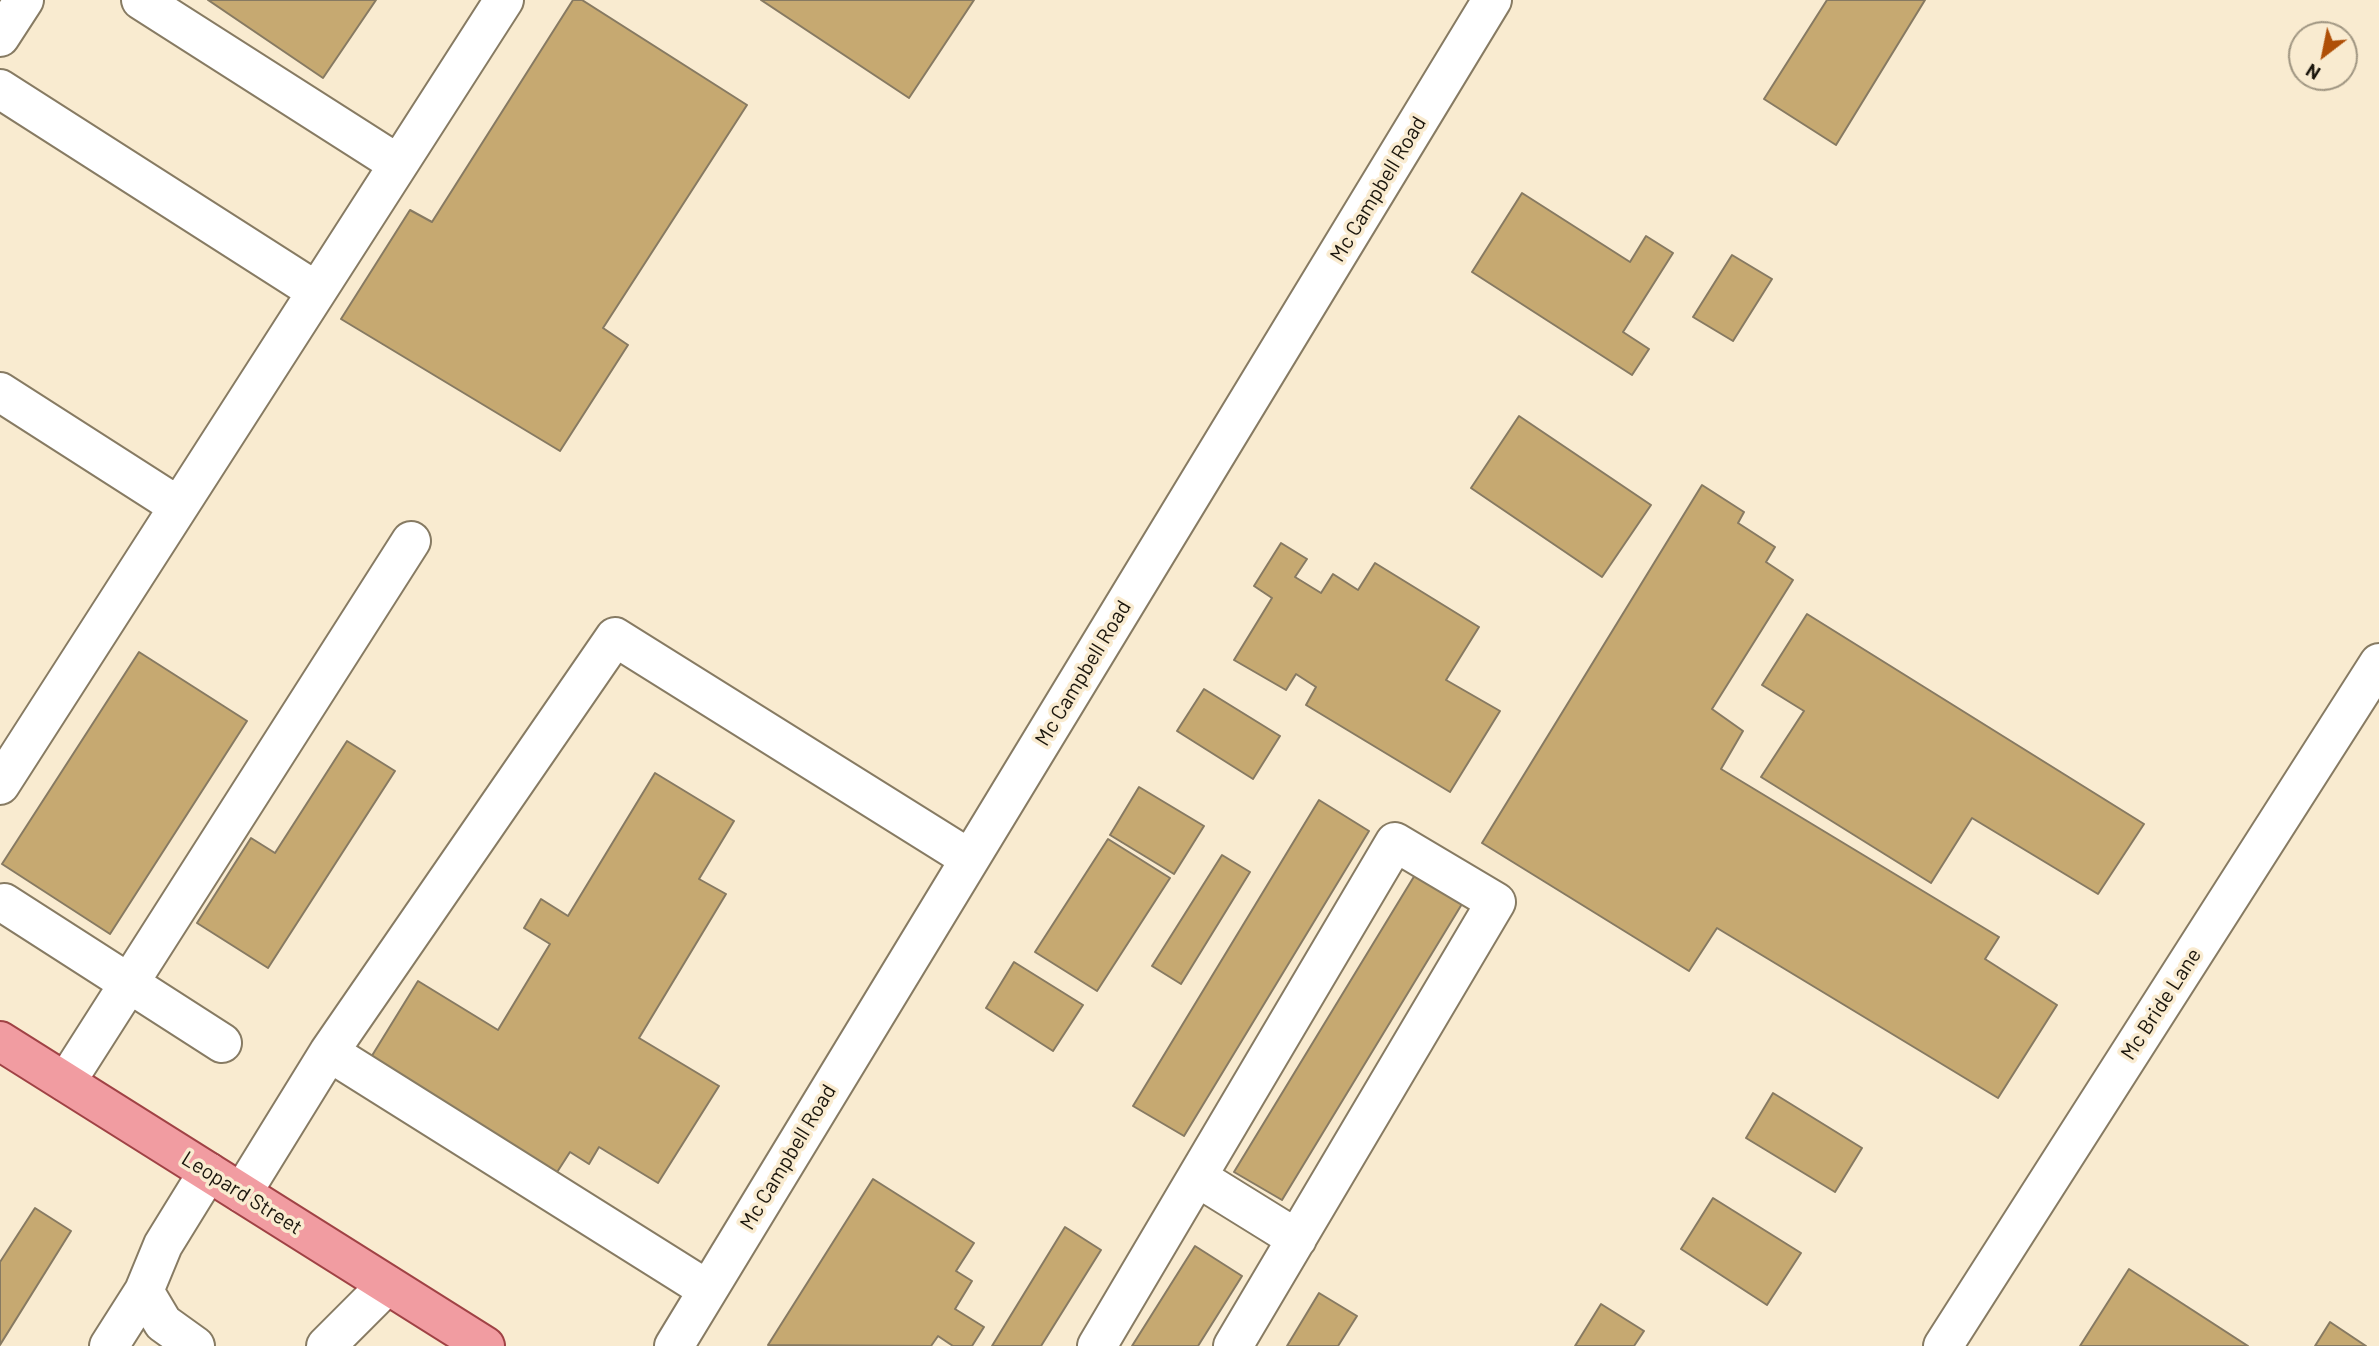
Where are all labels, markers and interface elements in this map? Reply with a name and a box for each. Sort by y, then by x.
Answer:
north arrow [2288,21,2358,91]
text: N [2301,59,2324,86]
street label: Mc Campbell Road [1325,112,1431,266]
street label: Mc Campbell Road [1030,596,1136,750]
street label: Mc Bride Lane [2116,943,2206,1065]
street label: Mc Campbell Road [735,1080,841,1234]
street label: Leopard Street [177,1146,307,1240]

